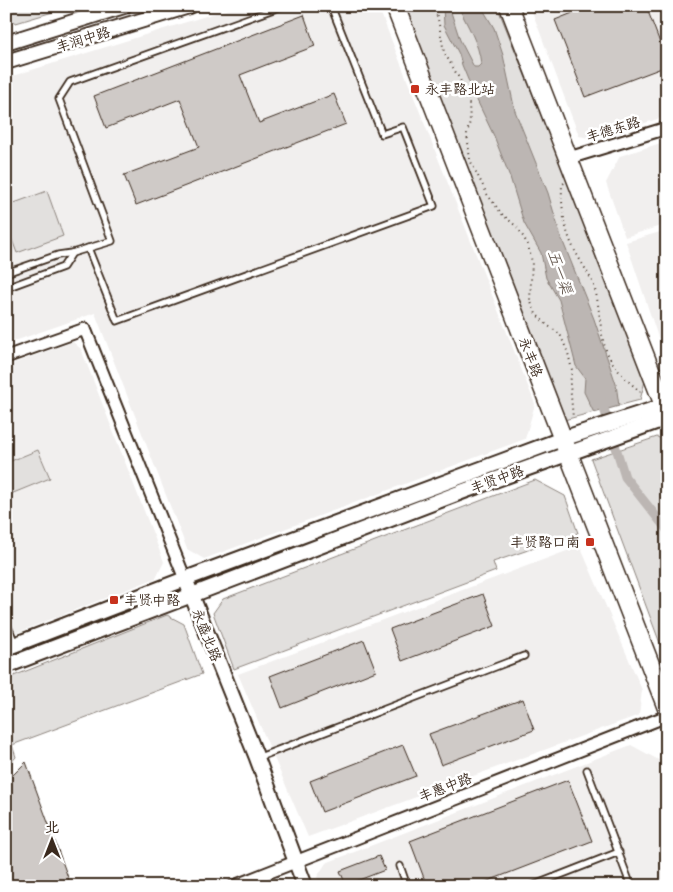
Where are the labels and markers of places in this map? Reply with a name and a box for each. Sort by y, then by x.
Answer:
place label: 永丰路北站 [425,80,495,98]
marker: 永丰路北站 [409,83,421,95]
place label: 丰贤路口南 [510,533,580,551]
marker: 丰贤路口南 [584,536,596,548]
place label: 丰贤中路 [124,591,180,609]
marker: 丰贤中路 [108,594,120,606]

